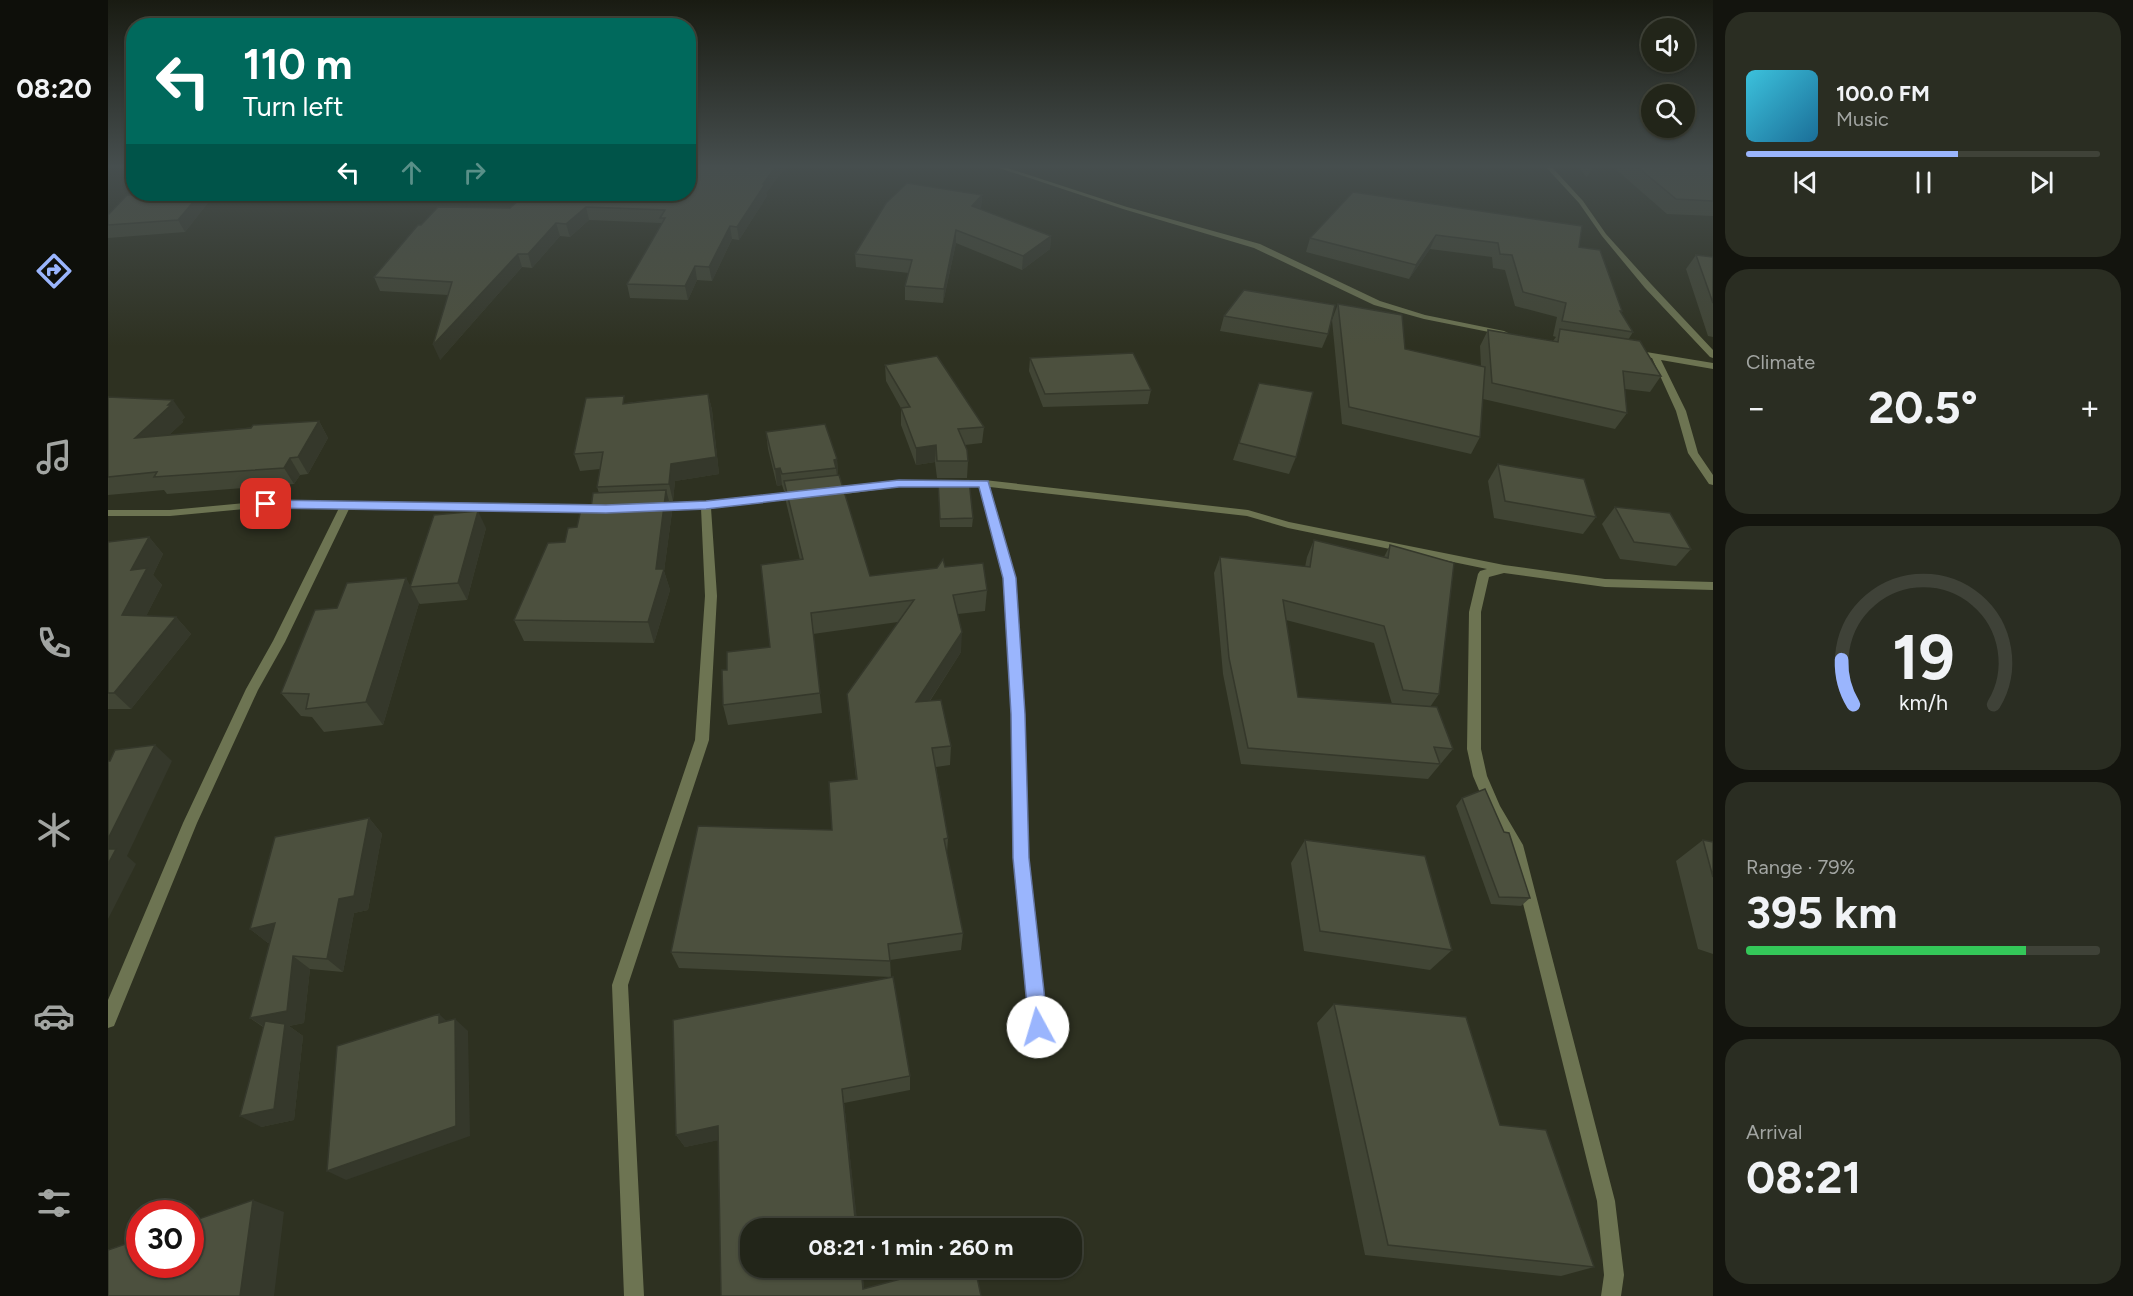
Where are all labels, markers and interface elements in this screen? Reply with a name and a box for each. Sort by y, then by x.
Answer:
map controls [1641,18,1695,138]
button: sound [1641,18,1695,72]
text: 110 m [243,39,352,90]
icon: left [144,42,222,120]
text: 08:20 [16,72,92,105]
text: 100.0 FM [1836,80,1930,107]
button: search [1641,84,1695,138]
text: Turn left [243,90,343,123]
text: Music [1836,107,1889,131]
icon: left [332,156,365,189]
icon: ahead [395,156,428,189]
icon: right [458,156,491,189]
icon: previous [1789,166,1822,199]
icon: pause [1907,166,1940,199]
icon: next [2025,166,2058,199]
icon: directions [33,250,75,292]
text: Climate [1746,350,1815,374]
text: 20.5° [1868,380,1978,434]
text: − [1746,388,1767,427]
text: + [2079,388,2100,427]
icon: music [33,436,75,478]
pin [240,478,291,529]
icon: arrive [249,487,282,520]
text: 19 [1892,620,1954,695]
icon: phone [33,622,75,664]
text: km/h [1899,690,1947,715]
icon: climate [33,809,75,851]
text: Range · 79% [1746,855,1855,879]
text: 395 km [1746,885,1897,939]
icon: car [33,995,75,1037]
position arrow [1006,995,1070,1059]
text: Arrival [1746,1120,1802,1144]
text: 08:21 [1746,1150,1861,1204]
icon: filters [33,1182,75,1224]
speed limit sign: 30 [126,1200,204,1278]
text: 08:21 · 1 min · 260 m [809,1234,1013,1261]

